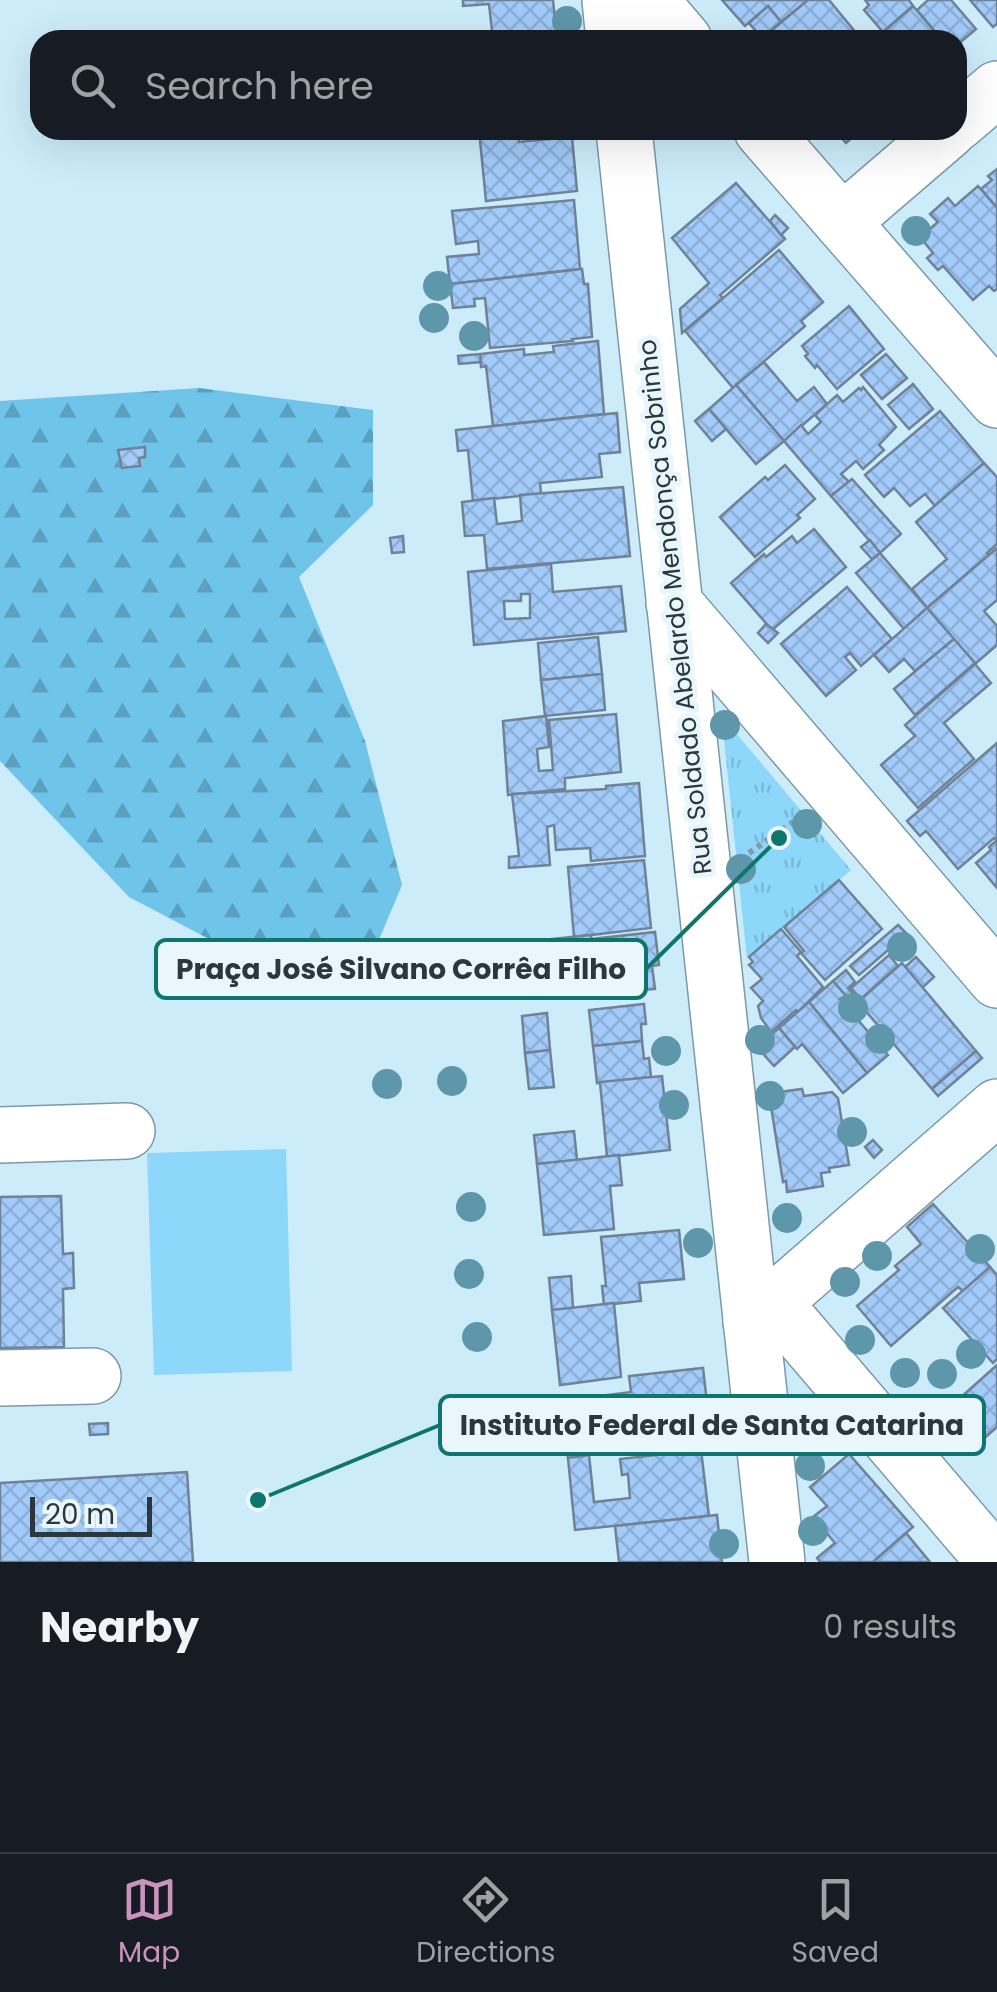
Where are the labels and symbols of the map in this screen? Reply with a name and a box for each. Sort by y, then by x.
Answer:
street label: Rua Soldado Abelardo Mendonça Sobrinho [629,338,721,876]
callout: Praça José Silvano Corrêa Filho [156,940,646,998]
text: Praça José Silvano Corrêa Filho [176,950,626,989]
callout: Instituto Federal de Santa Catarina [440,1396,984,1454]
text: Instituto Federal de Santa Catarina [460,1406,964,1445]
scale bar [30,1492,152,1536]

